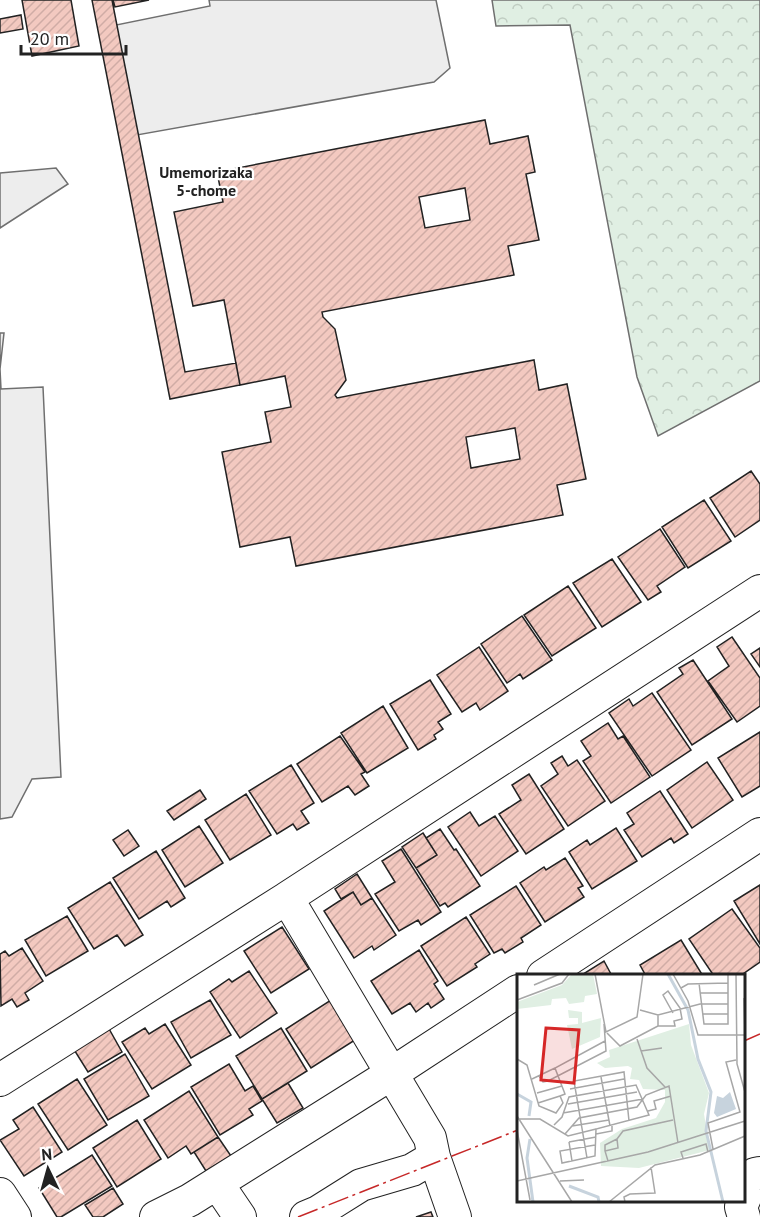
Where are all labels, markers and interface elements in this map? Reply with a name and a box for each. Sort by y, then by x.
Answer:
scale bar [21,18,126,56]
text: 20 m [30,27,69,50]
district label: Umemorizaka 5-chome [159,162,253,200]
inset map [517,974,745,1202]
north arrow [18,1139,78,1199]
text: N [41,1144,53,1164]

